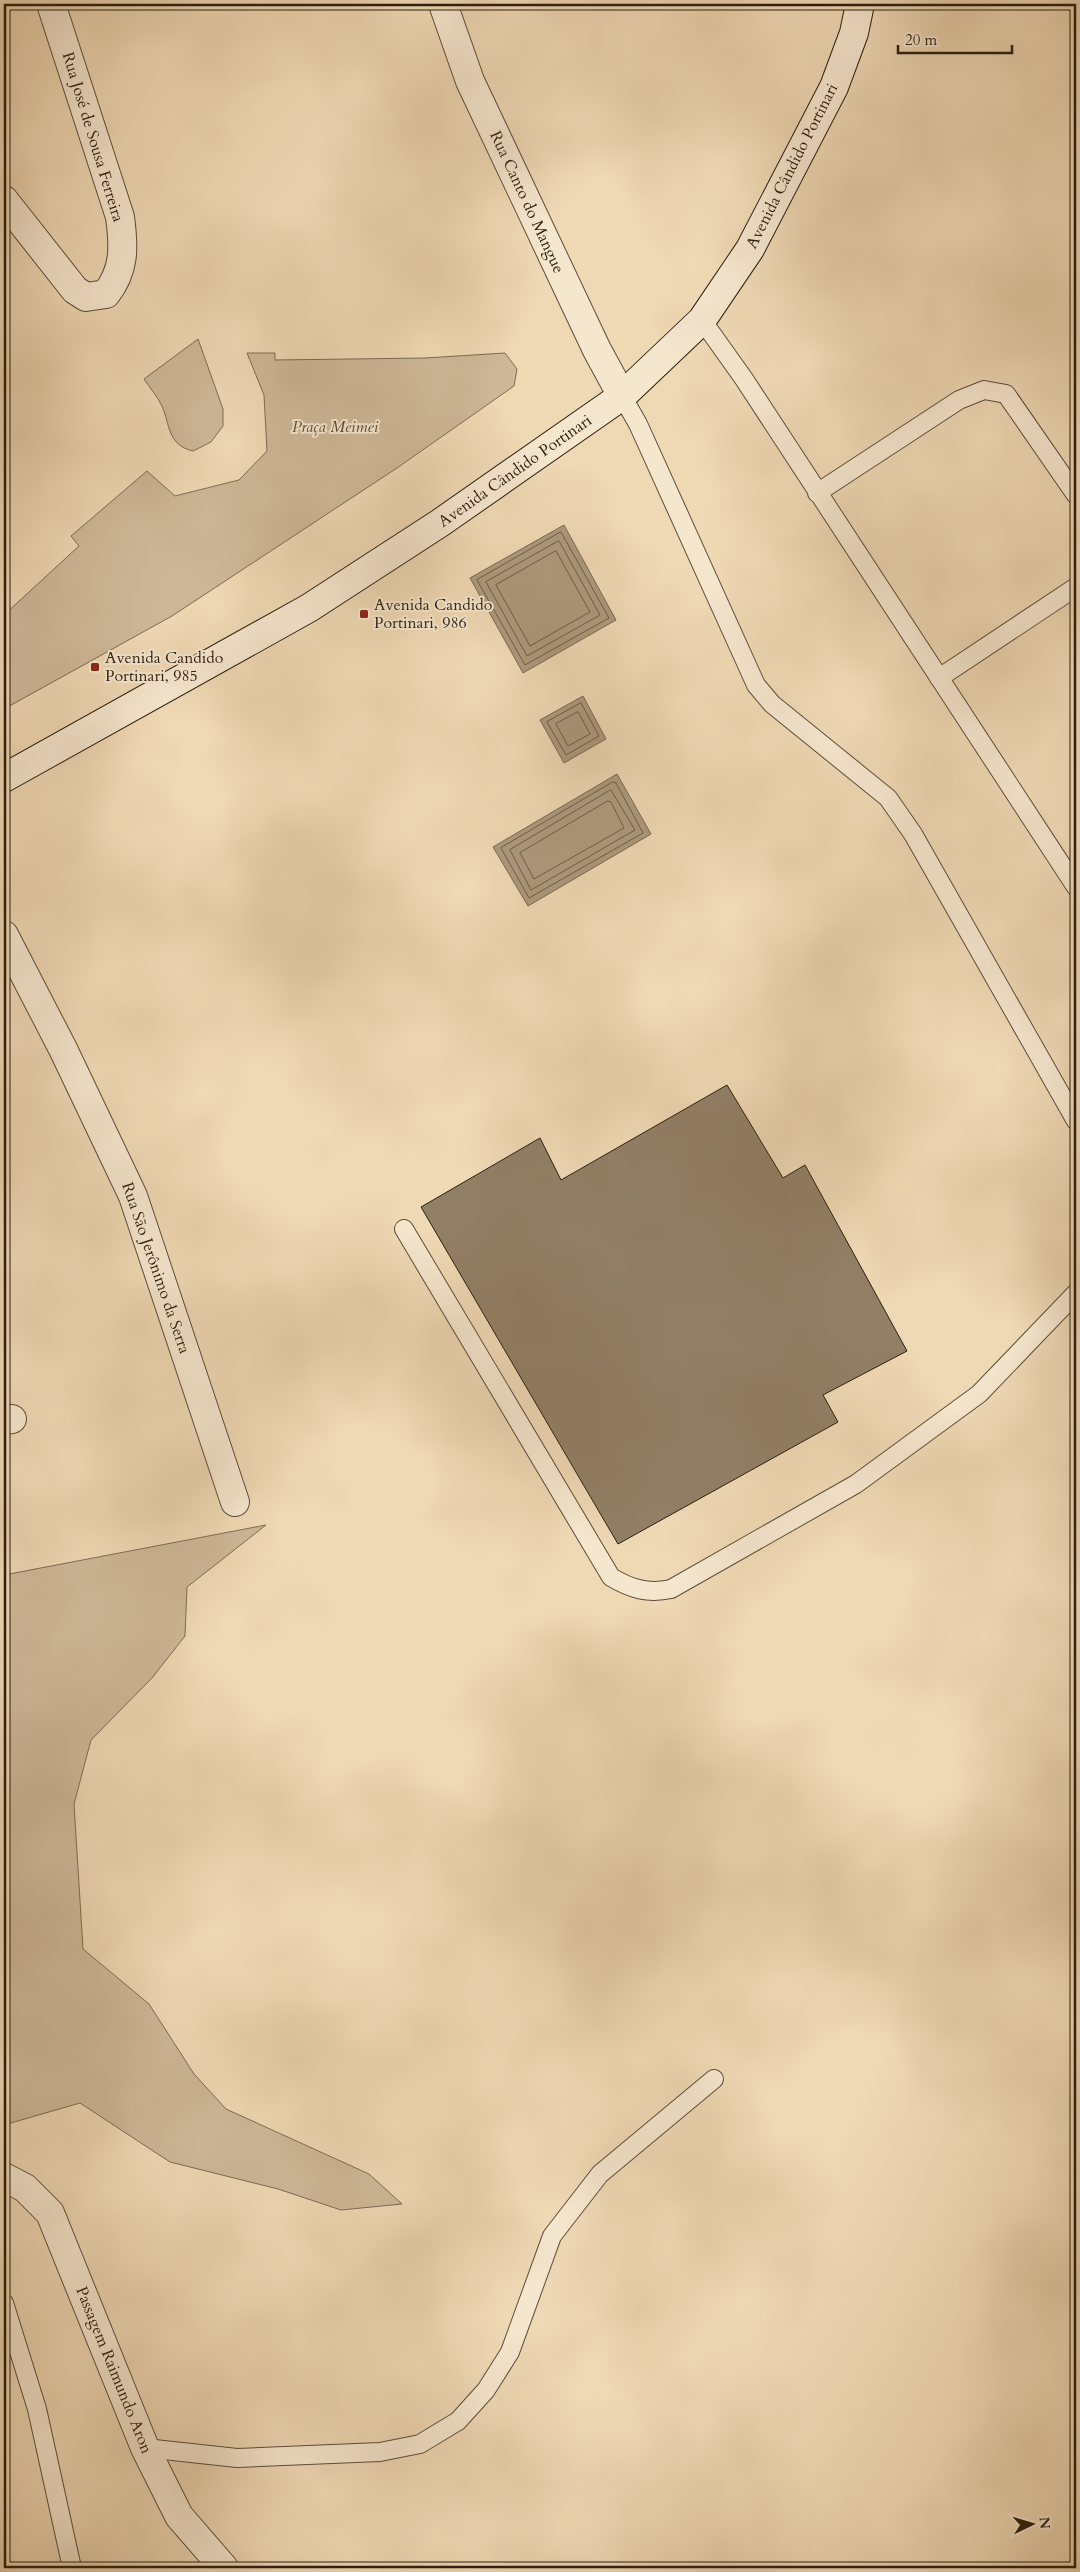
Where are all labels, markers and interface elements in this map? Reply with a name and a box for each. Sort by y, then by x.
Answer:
scale bar [898,22,1011,54]
text: 20 m [905,30,937,50]
street label: Rua José de Sousa Ferreira [57,49,129,225]
street label: Avenida Cândido Portinari [741,79,843,252]
street label: Rua Canto do Mangue [484,127,570,277]
street label: Avenida Cândido Portinari [434,409,597,532]
park label: Praça Meimei [292,416,379,438]
place label: Avenida Candido Portinari, 986 [374,594,493,634]
marker: Avenida Candido Portinari, 986 [358,608,370,620]
place label: Avenida Candido Portinari, 985 [105,647,224,687]
marker: Avenida Candido Portinari, 985 [89,661,101,673]
street label: Rua São Jerônimo da Serra [116,1179,196,1357]
street label: Passagem Raimundo Aron [70,2283,158,2457]
north arrow [1008,2500,1058,2550]
text: N [1034,2516,1054,2530]

